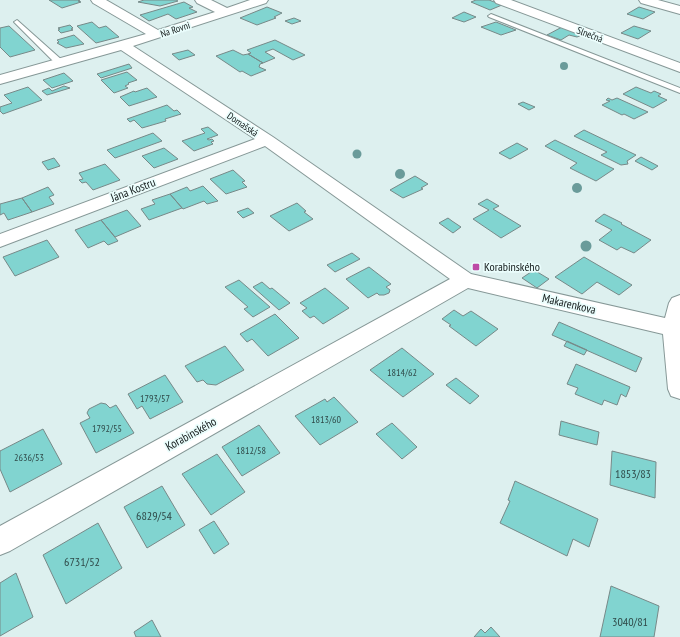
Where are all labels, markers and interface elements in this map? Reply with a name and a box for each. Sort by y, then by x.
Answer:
street label: Na Rovni [159,19,192,40]
street label: Slnečná [575,24,605,45]
street label: Domašská [225,109,261,140]
street label: Jána Kostru [107,174,157,205]
place label: Korabinského [484,259,540,274]
marker: Korabinského [471,262,481,272]
street label: Makarenkova [541,290,598,317]
house number: 1814/62 [387,366,417,379]
house number: 1793/57 [140,392,170,405]
street label: Korabinského [163,413,219,454]
house number: 1813/60 [311,413,341,426]
house number: 1792/55 [92,422,122,435]
house number: 1812/58 [236,444,266,457]
house number: 2636/53 [14,451,44,464]
house number: 1853/83 [615,466,651,481]
house number: 6829/54 [136,508,173,523]
house number: 6731/52 [64,554,100,569]
house number: 3040/81 [612,614,648,629]

